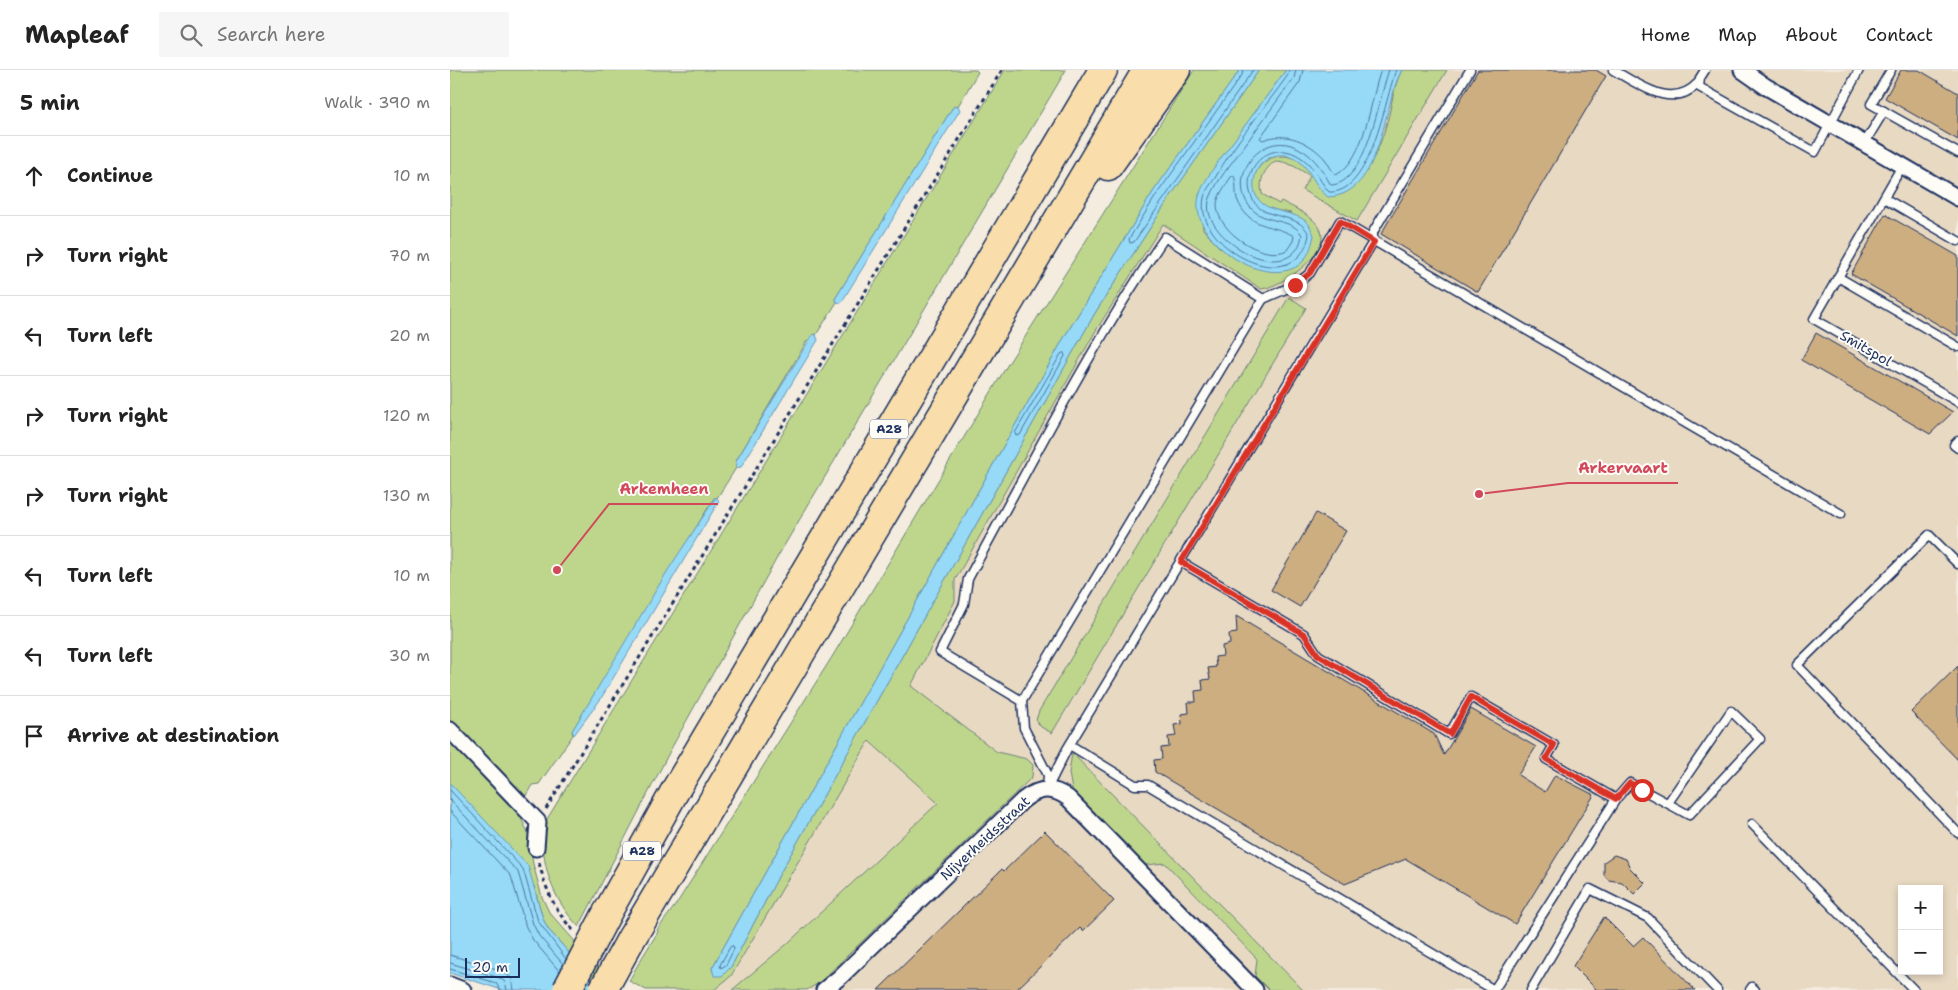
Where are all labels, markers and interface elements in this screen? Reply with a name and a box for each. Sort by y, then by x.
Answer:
search box [159,12,509,57]
text: Mapleaf [25,19,129,51]
icon: search [177,21,205,49]
text: Search here [217,22,325,47]
text: Home [1641,23,1690,47]
text: Map [1718,23,1757,47]
text: About [1785,23,1838,47]
text: Contact [1866,23,1933,47]
text: 5 min [20,89,80,117]
text: Walk · 390 m [324,92,430,113]
icon: ahead [20,162,48,190]
text: Continue [67,163,153,188]
text: 10 m [393,165,430,186]
icon: right [20,242,48,270]
text: Turn right [67,243,168,268]
text: 70 m [389,245,430,266]
route end [1284,274,1307,297]
icon: left [20,322,48,350]
text: Turn left [67,323,153,348]
text: 20 m [389,325,430,346]
street label: Smitspol [1837,326,1896,370]
icon: right [20,402,48,430]
text: Turn right [67,403,168,428]
text: 120 m [383,405,430,426]
road number: A28 [870,419,908,438]
callout: Arkervaart [1568,453,1678,483]
text: Arkervaart [1578,458,1668,478]
callout: Arkemheen [609,474,718,504]
text: Arkemheen [619,479,709,499]
icon: right [20,482,48,510]
text: Turn right [67,483,168,508]
text: 130 m [383,485,430,506]
icon: left [20,562,48,590]
text: Turn left [67,563,153,588]
text: 10 m [393,565,430,586]
icon: left [20,642,48,670]
text: Turn left [67,643,153,668]
text: 30 m [389,645,430,666]
icon: arrive [20,722,48,750]
text: Arrive at destination [67,723,279,748]
route start [1631,779,1654,802]
street label: Nijverheidsstraat [936,792,1034,884]
road number: A28 [623,841,661,860]
map controls [1898,885,1943,975]
button: + [1898,885,1943,930]
button: − [1898,930,1943,975]
scale bar [465,955,520,978]
text: 20 m [472,958,508,976]

